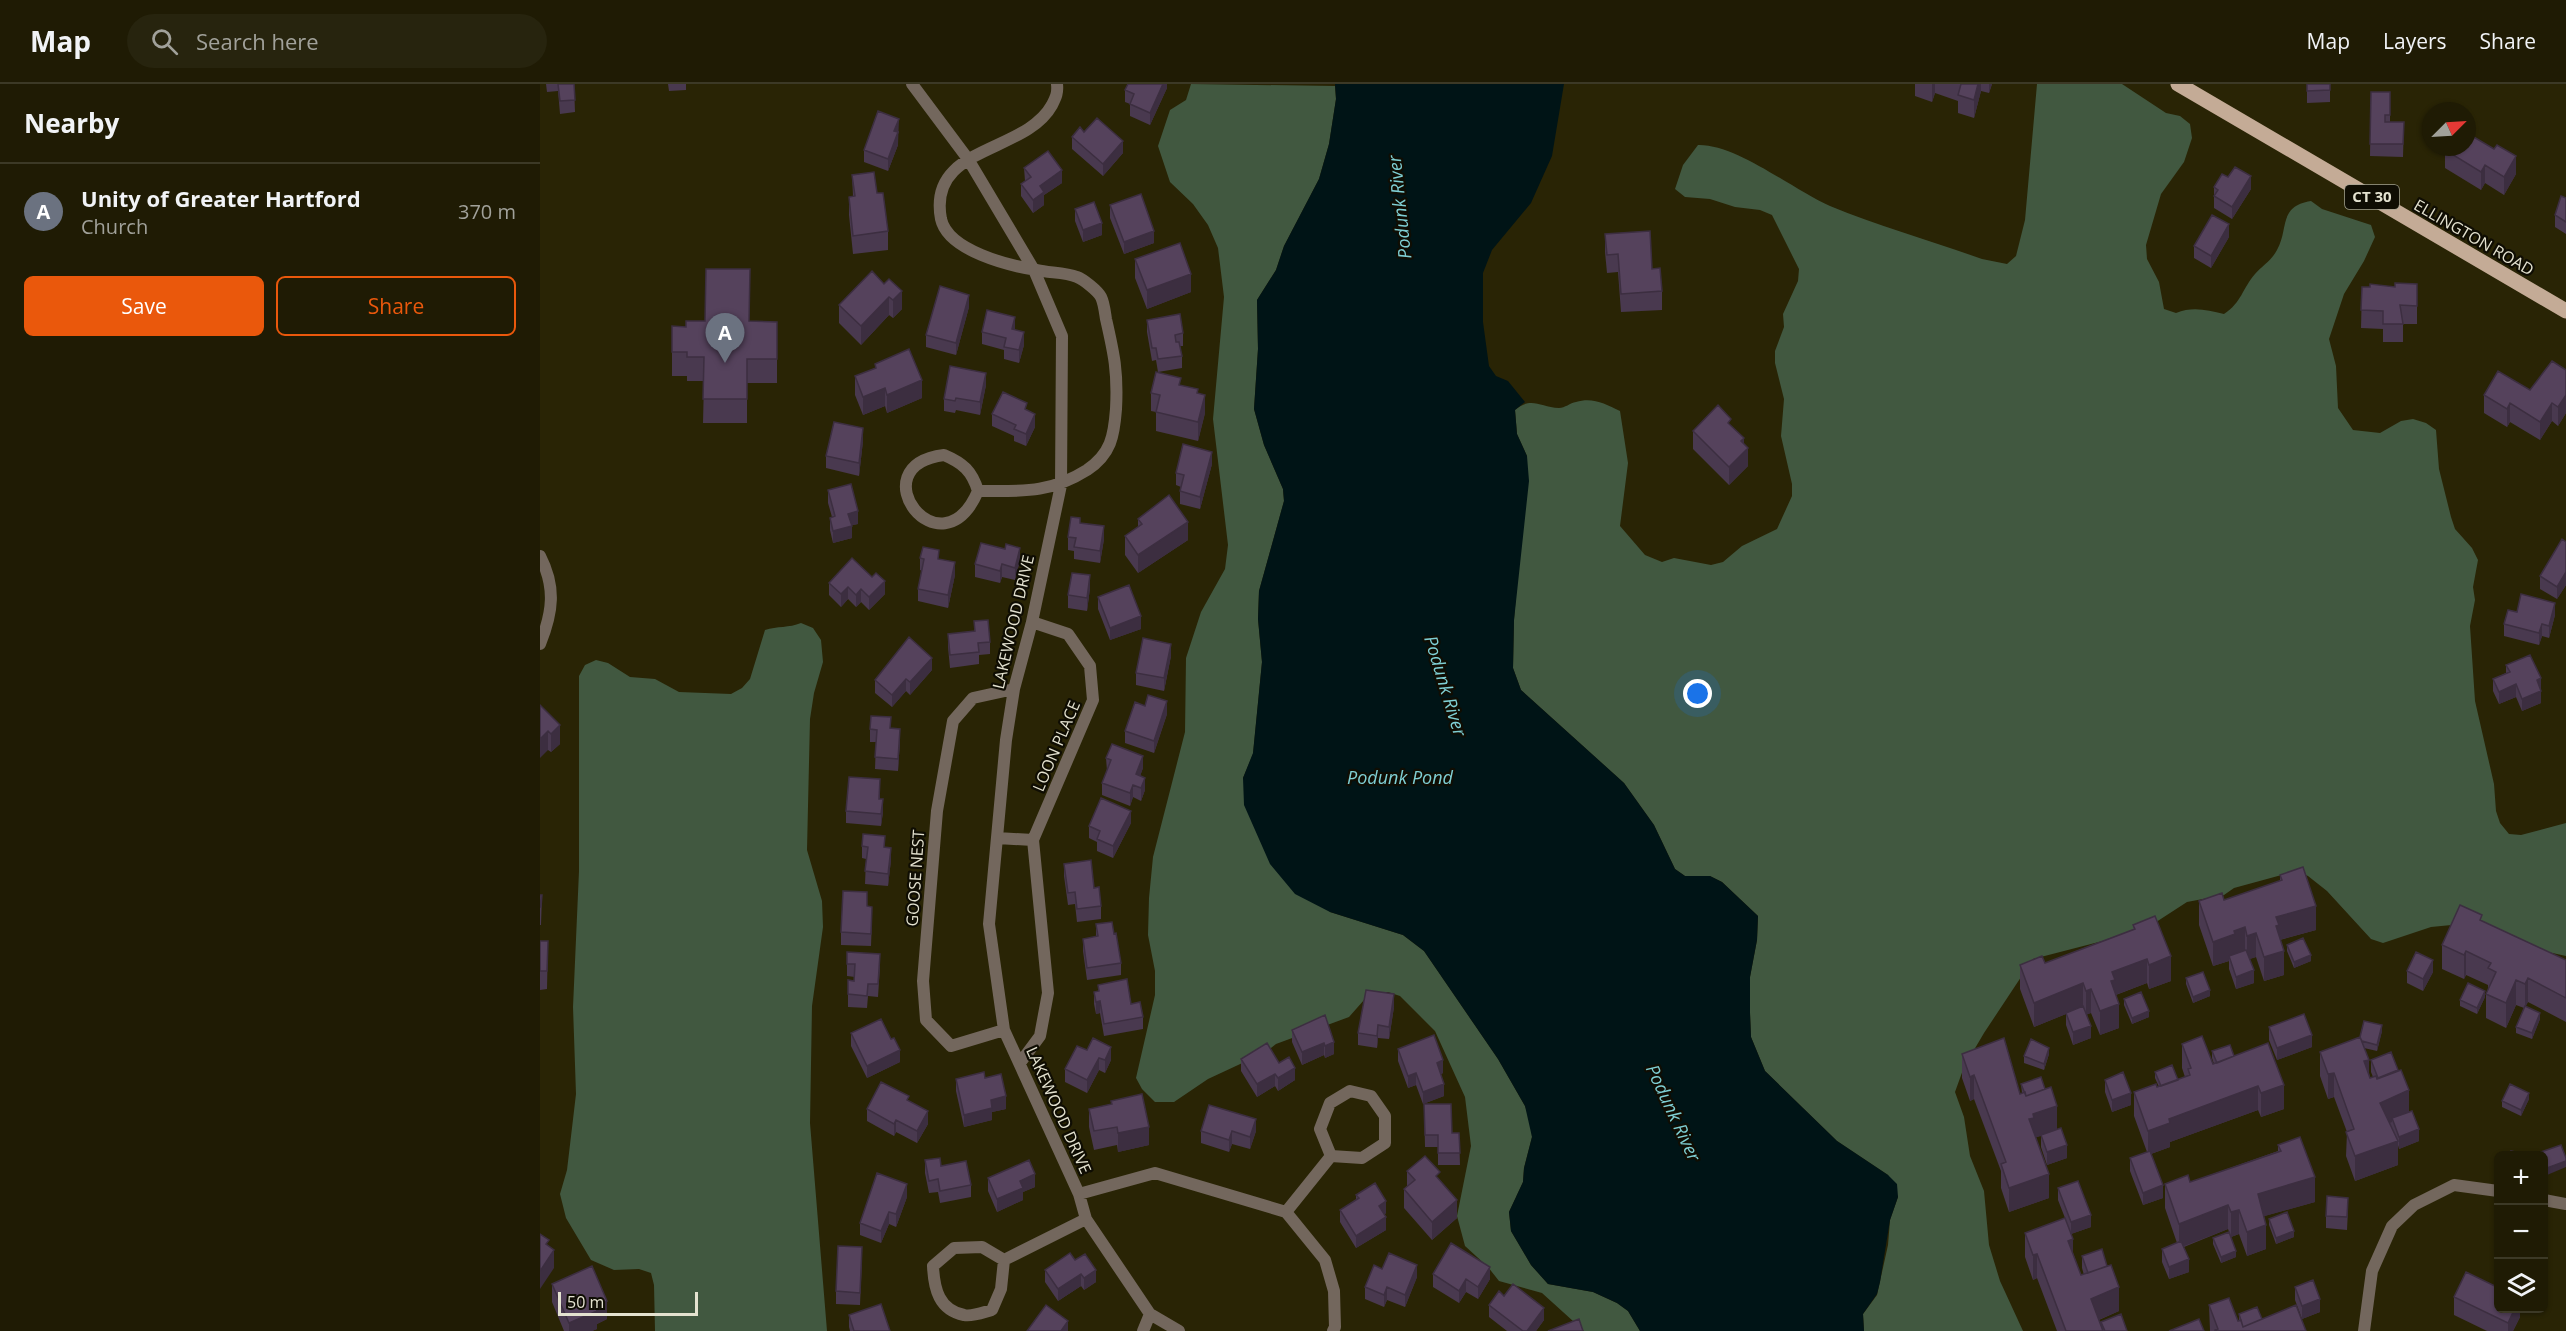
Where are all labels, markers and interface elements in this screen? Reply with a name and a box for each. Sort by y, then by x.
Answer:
search box [127,14,547,68]
text: Map [30,22,91,60]
icon: search [148,25,181,58]
text: Search here [196,26,319,56]
text: Map [2307,27,2350,55]
text: Layers [2383,27,2447,55]
text: Share [2480,27,2536,55]
north arrow [2422,102,2476,156]
text: Nearby [24,105,119,141]
water label: Podunk River [1382,153,1416,260]
text: Unity of Greater Hartford [81,183,361,213]
road number: CT 30 [2345,185,2399,209]
street label: ELLINGTON ROAD [2410,194,2538,280]
text: A [37,198,50,225]
text: 370 m [458,198,516,225]
text: Church [81,213,148,240]
button: Save [24,276,264,336]
button: Share [276,276,516,336]
pin: A [706,314,744,363]
street label: LAKEWOOD DRIVE [987,553,1039,691]
water label: Podunk River [1419,632,1473,740]
your location [1683,679,1712,708]
street label: LOON PLACE [1027,697,1085,795]
water label: Podunk Pond [1347,765,1454,789]
street label: GOOSE NEST [901,829,929,927]
street label: LAKEWOOD DRIVE [1021,1043,1097,1177]
water label: Podunk River [1641,1060,1707,1166]
map controls [2494,1151,2548,1313]
button: + [2494,1151,2548,1205]
button: − [2494,1205,2548,1259]
button: layers [2494,1259,2548,1313]
scale bar [558,1289,698,1316]
text: 50 m [567,1291,604,1313]

